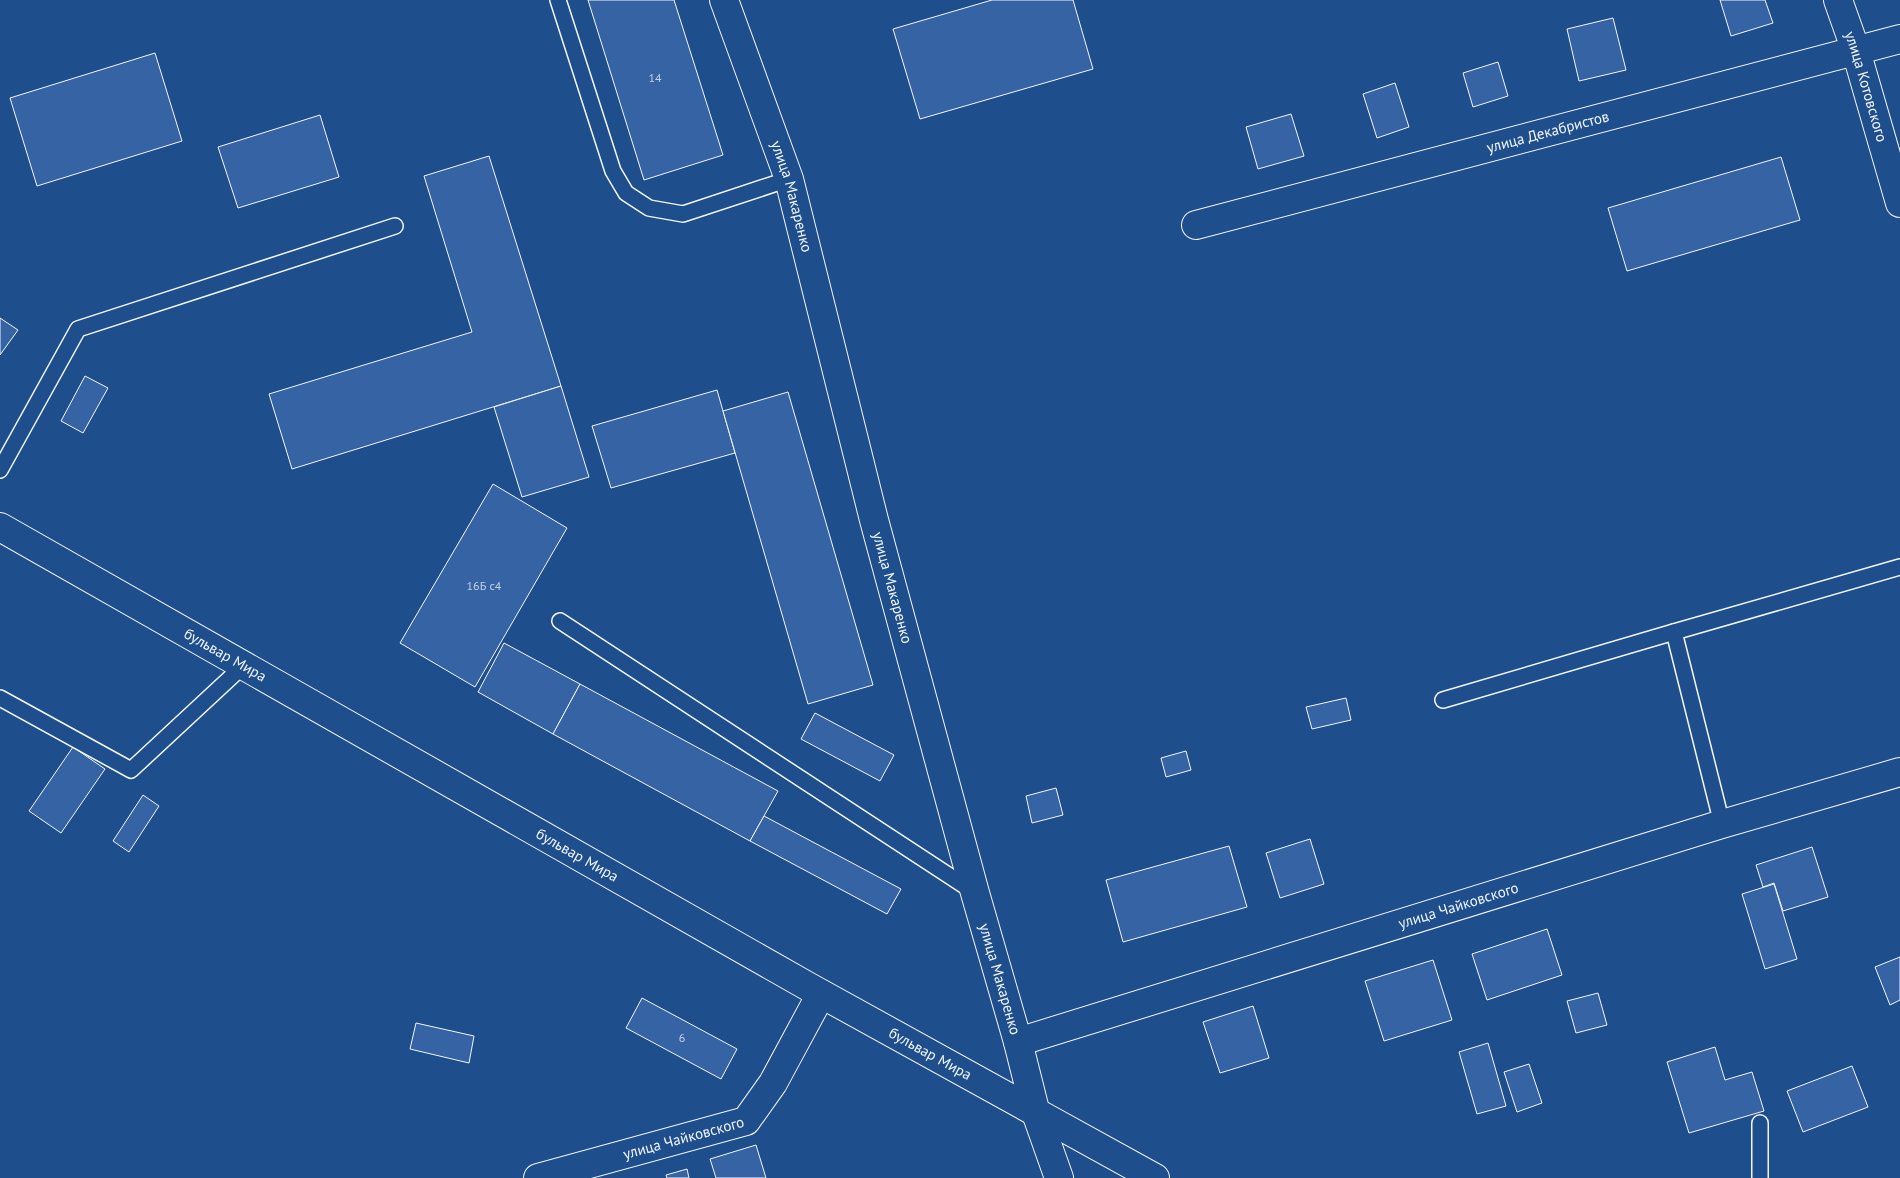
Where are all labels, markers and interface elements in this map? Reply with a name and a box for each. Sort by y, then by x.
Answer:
street label: улица Котовского [1841,28,1892,144]
house number: 14 [648,70,662,85]
street label: улица Декабристов [1484,106,1611,157]
street label: улица Макаренко [767,138,817,254]
street label: улица Макаренко [869,530,917,646]
house number: 16Б с4 [467,578,502,593]
street label: бульвар Мира [181,624,270,686]
street label: бульвар Мира [533,824,622,886]
street label: улица Чайковского [1396,878,1521,933]
street label: улица Макаренко [975,921,1025,1037]
street label: бульвар Мира [886,1023,975,1084]
house number: 6 [679,1030,685,1045]
street label: улица Чайковского [621,1112,746,1163]

